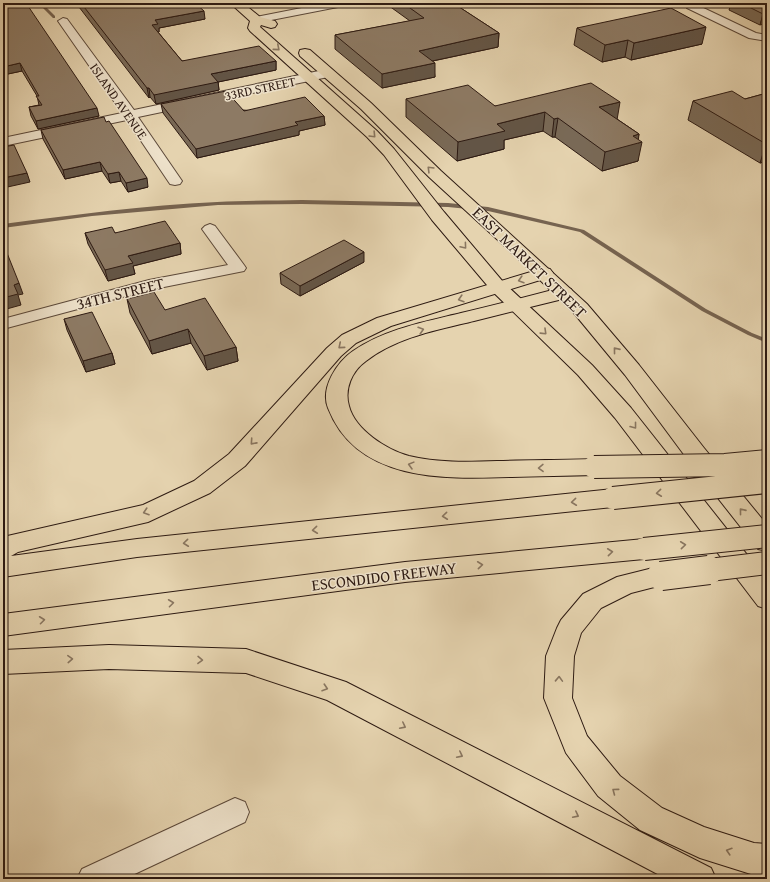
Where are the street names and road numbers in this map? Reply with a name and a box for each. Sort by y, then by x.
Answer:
street label: ISLAND AVENUE [85,59,152,144]
street label: 33RD STREET [223,72,298,105]
street label: EAST MARKET STREET [467,201,593,323]
street label: 34TH STREET [74,271,166,315]
street label: ESCONDIDO FREEWAY [310,555,458,597]

